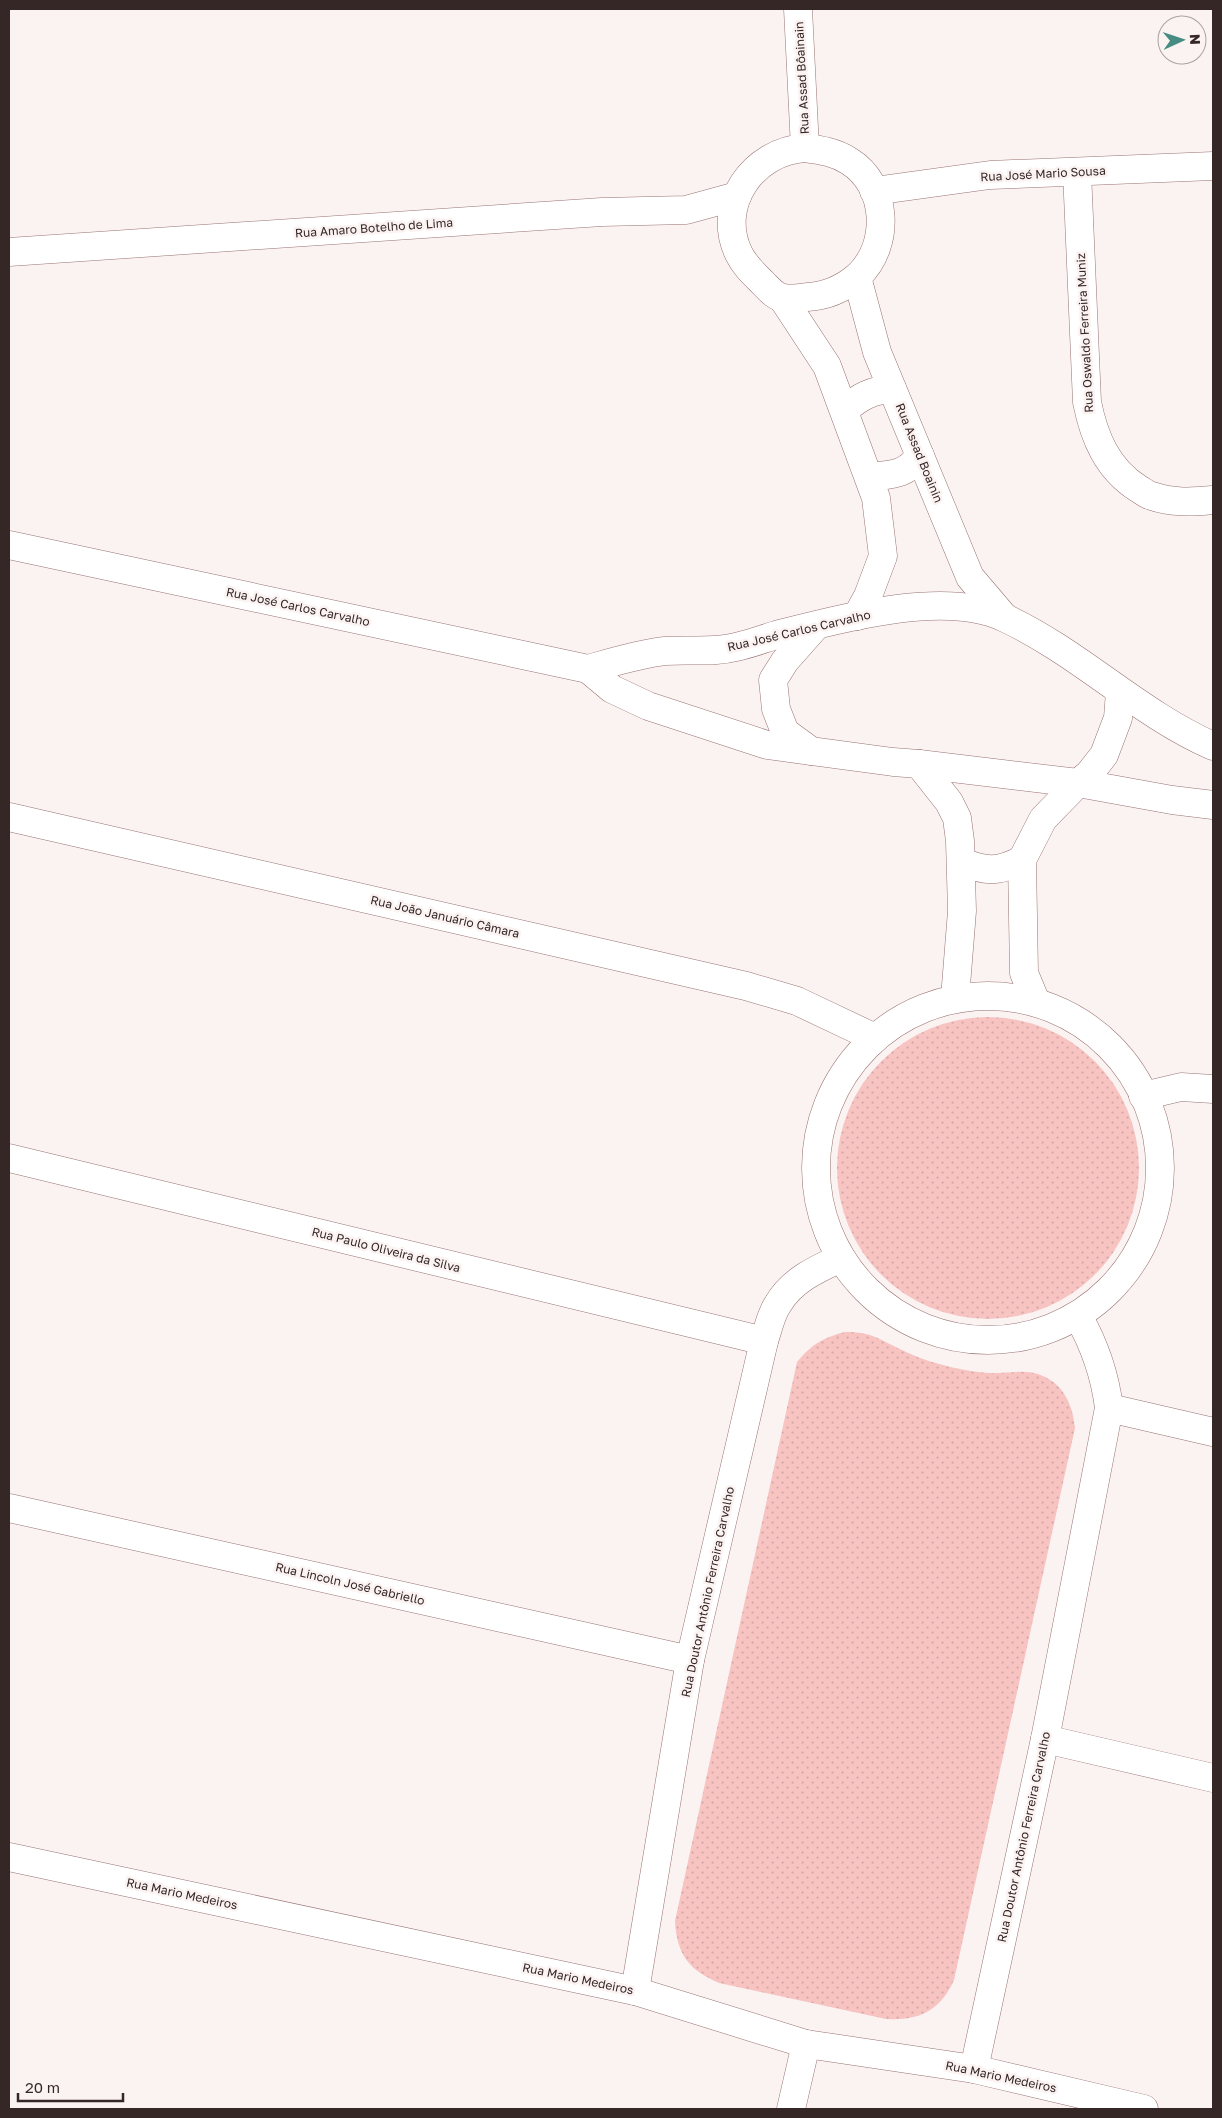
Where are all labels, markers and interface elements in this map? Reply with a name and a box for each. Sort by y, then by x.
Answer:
north arrow [1157,15,1207,65]
street label: Rua Assad Bôainain [791,21,812,135]
text: N [1187,34,1204,45]
street label: Rua José Mario Sousa [980,163,1106,184]
street label: Rua Amaro Botelho de Lima [294,214,453,241]
street label: Rua Oswaldo Ferreira Muniz [1073,253,1096,413]
street label: Rua Assad Boainin [893,401,946,505]
street label: Rua José Carlos Carvalho [225,584,371,629]
street label: Rua José Carlos Carvalho [726,607,872,654]
street label: Rua João Januário Câmara [369,892,521,941]
street label: Rua Paulo Oliveira da Silva [310,1224,462,1275]
street label: Rua Doutor Antônio Ferreira Carvalho [678,1485,737,1699]
street label: Rua Lincoln José Gabriello [274,1559,426,1608]
street label: Rua Doutor Antônio Ferreira Carvalho [994,1730,1053,1944]
street label: Rua Mario Medeiros [125,1874,239,1913]
street label: Rua Mario Medeiros [521,1959,635,1998]
street label: Rua Mario Medeiros [944,2057,1058,2096]
scale bar [18,2070,122,2102]
text: 20 m [25,2078,60,2096]

